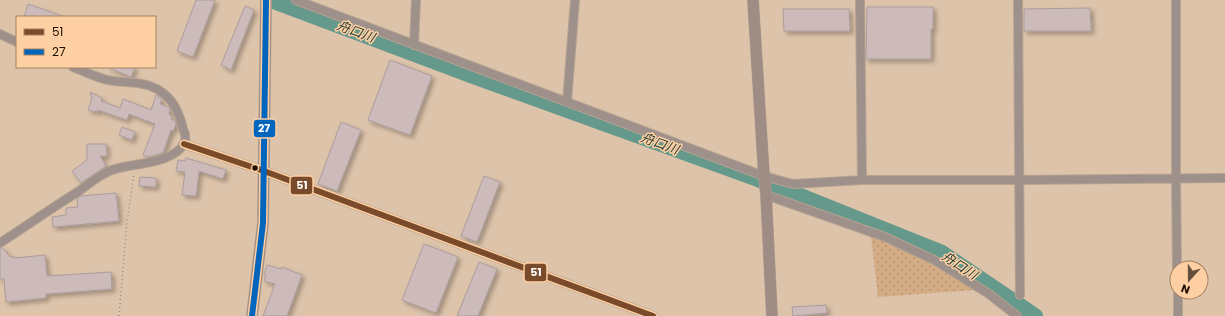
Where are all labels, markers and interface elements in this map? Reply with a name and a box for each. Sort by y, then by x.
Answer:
legend [16,16,156,68]
water label: 舟口川 [334,16,379,48]
text: 51 [52,23,63,40]
text: 27 [52,43,66,60]
line badge: 27 [253,119,276,138]
text: 27 [258,120,270,136]
water label: 舟口川 [638,128,683,160]
unlabelled marker [250,163,260,173]
line badge: 51 [290,176,313,195]
text: 51 [296,177,308,193]
water label: 舟口川 [938,247,983,285]
north arrow [1169,260,1209,300]
line badge: 51 [524,263,547,282]
text: 51 [530,264,542,280]
text: N [1179,280,1192,298]

